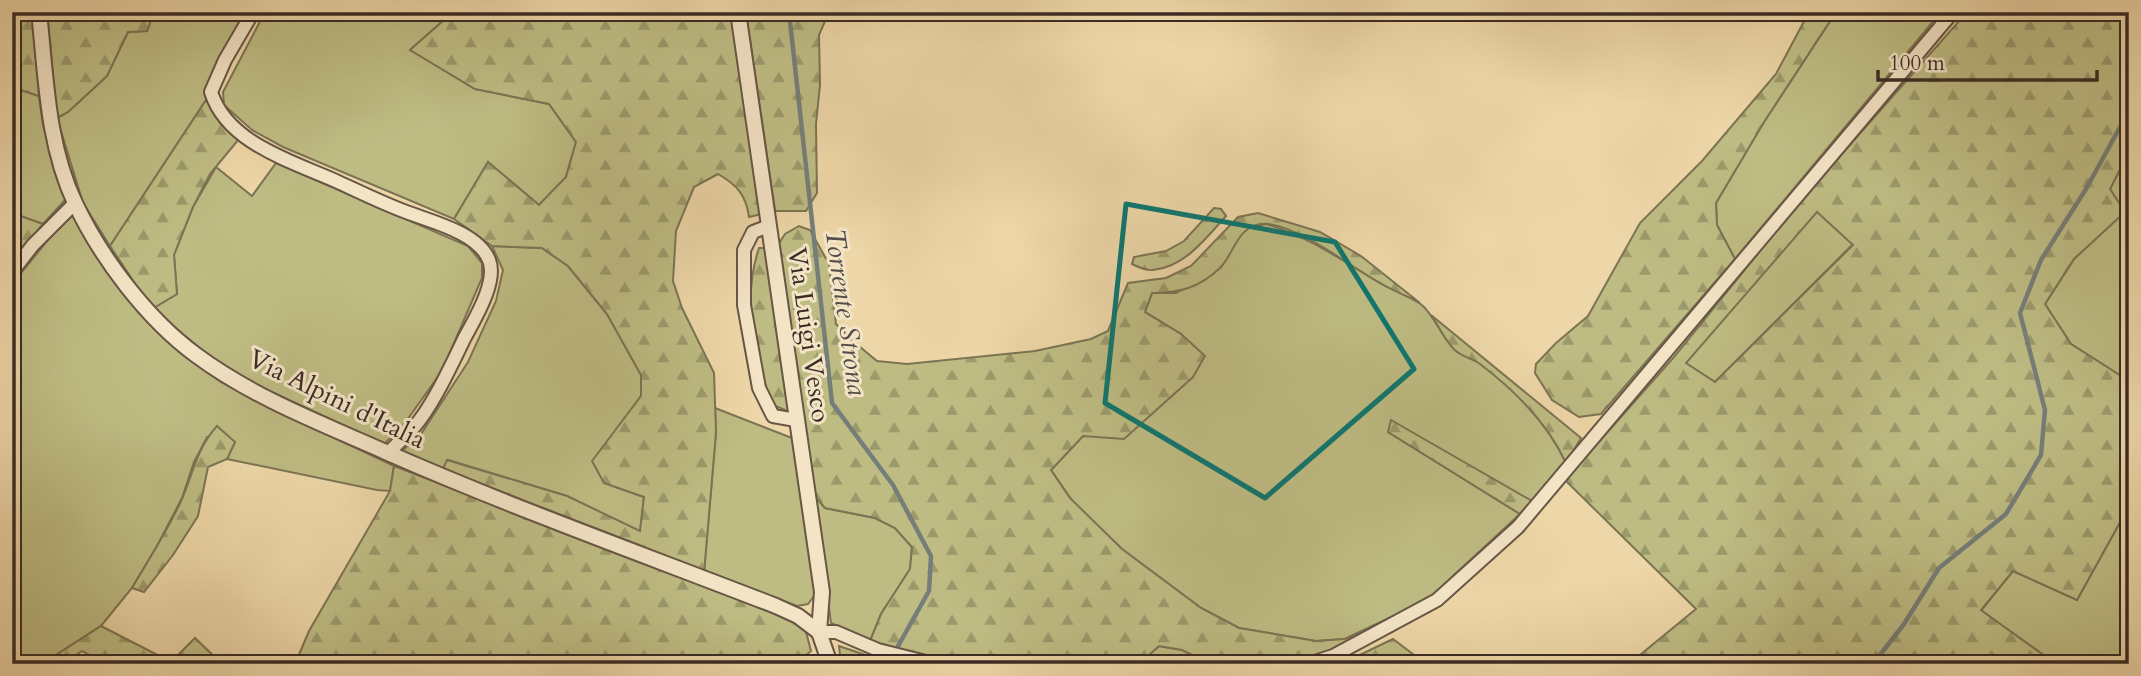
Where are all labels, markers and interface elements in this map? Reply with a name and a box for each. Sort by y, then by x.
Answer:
scale bar [1878,38,2097,82]
text: 100 m [1889,49,1945,78]
water label: Torrente Strona [815,226,877,398]
street label: Via Luigi Vesco [779,245,839,425]
street label: Via Alpini d'Italia [243,341,431,457]

